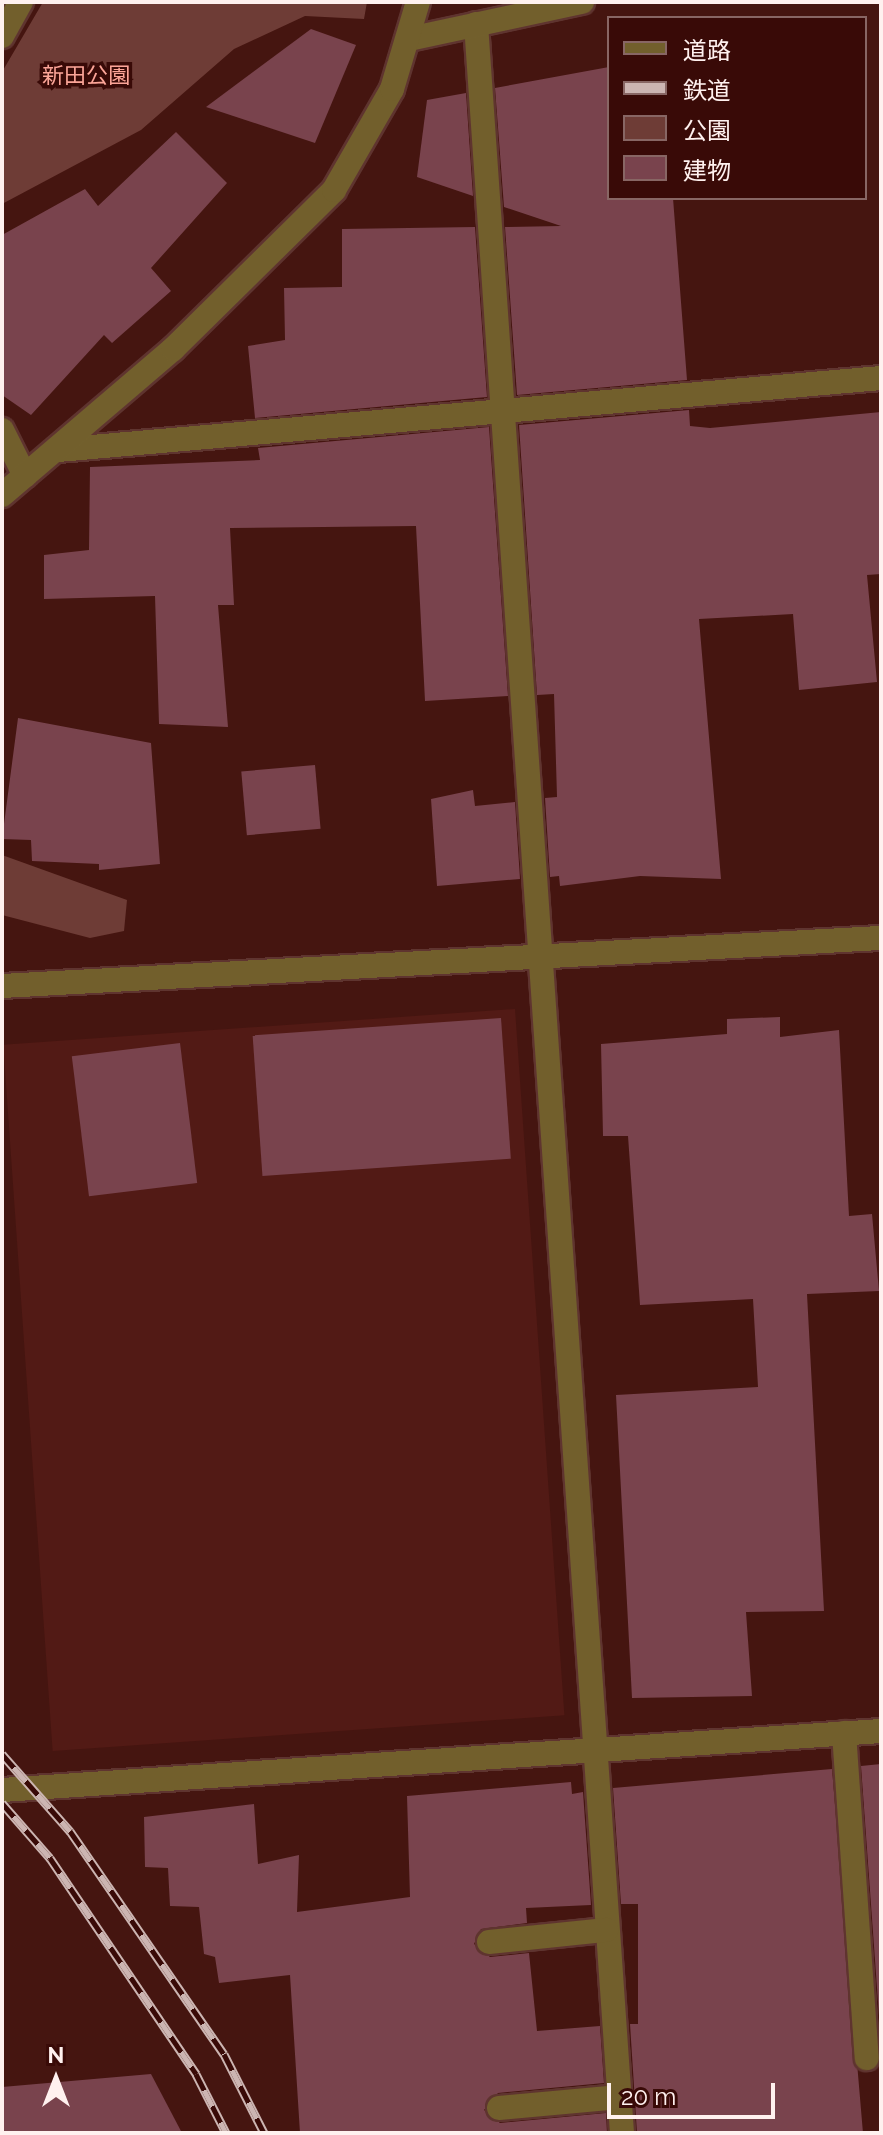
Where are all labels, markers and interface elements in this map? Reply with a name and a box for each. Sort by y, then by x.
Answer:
legend [607,16,867,200]
text: 道路 [683,36,731,65]
park label: 新田公園 [42,63,130,89]
text: 鉄道 [683,76,731,105]
text: 公園 [683,116,731,145]
text: 建物 [683,156,731,185]
north arrow [16,2039,96,2119]
text: N [48,2042,64,2068]
scale bar [611,2067,779,2117]
text: 20 m [621,2082,676,2111]

